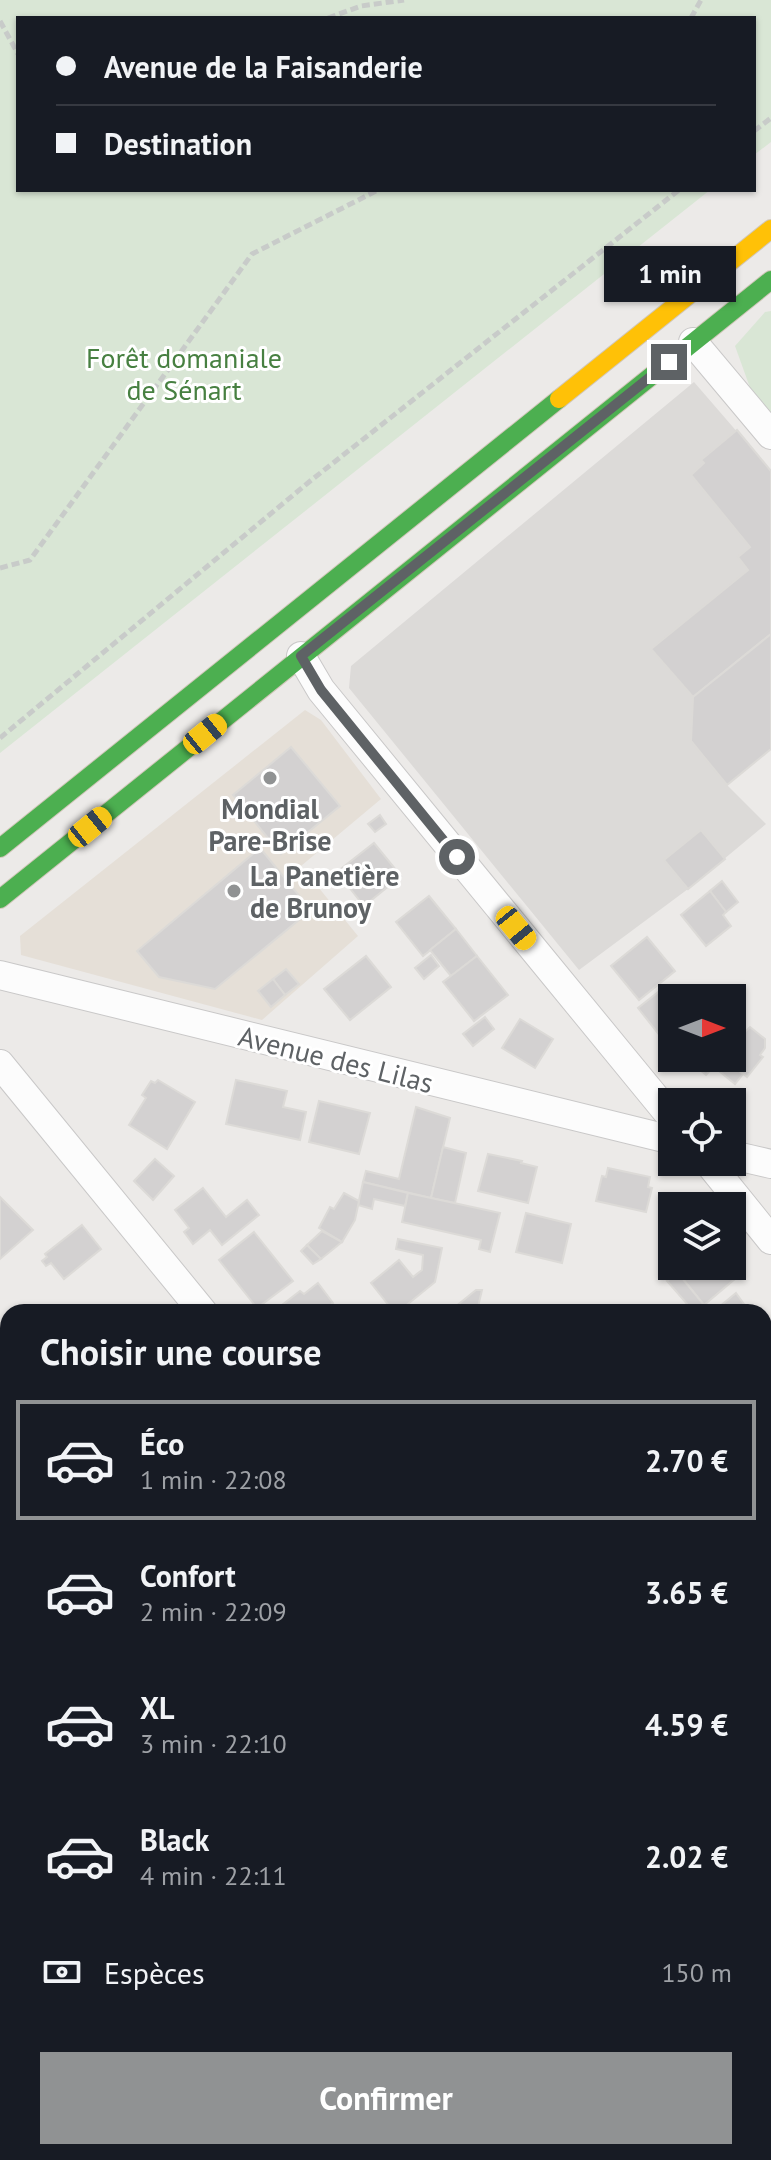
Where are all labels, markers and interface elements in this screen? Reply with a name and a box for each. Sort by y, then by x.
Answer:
text: Avenue de la Faisanderie [104,47,423,86]
text: Destination [104,124,252,163]
callout: 1 min [603,246,735,302]
text: 1 min [638,257,702,290]
park label: Forêt domaniale de Sénart [86,339,282,408]
route end [651,344,687,380]
car [179,710,231,758]
marker: Mondial Pare-Brise [261,769,279,787]
place label: Mondial Pare-Brise [208,790,332,859]
car [64,803,116,851]
route start [439,839,475,875]
place label: La Panetière de Brunoy [250,857,400,926]
marker: La Panetière de Brunoy [225,882,243,900]
car [492,902,540,954]
north arrow [658,984,746,1072]
map controls [658,984,746,1280]
street label: Avenue des Lilas [235,1017,437,1101]
button: locate [658,1088,746,1176]
button: layers [658,1192,746,1280]
text: Choisir une course [40,1328,322,1375]
icon: car [44,1424,116,1496]
text: Éco [140,1424,184,1463]
text: 2.70 € [645,1441,728,1480]
text: 1 min · 22:08 [140,1463,287,1496]
icon: car [44,1556,116,1628]
text: Confort [140,1556,236,1595]
text: 3.65 € [645,1573,728,1612]
text: 2 min · 22:09 [140,1595,287,1628]
icon: car [44,1688,116,1760]
text: XL [140,1688,174,1727]
text: 4.59 € [645,1705,728,1744]
text: 3 min · 22:10 [140,1727,287,1760]
icon: car [44,1820,116,1892]
text: Black [140,1820,209,1859]
text: 2.02 € [645,1837,728,1876]
text: 4 min · 22:11 [140,1859,287,1892]
icon: cash [40,1950,84,1994]
text: Espèces [104,1953,205,1992]
text: 150 m [661,1956,732,1989]
button: Confirmer [40,2052,732,2144]

